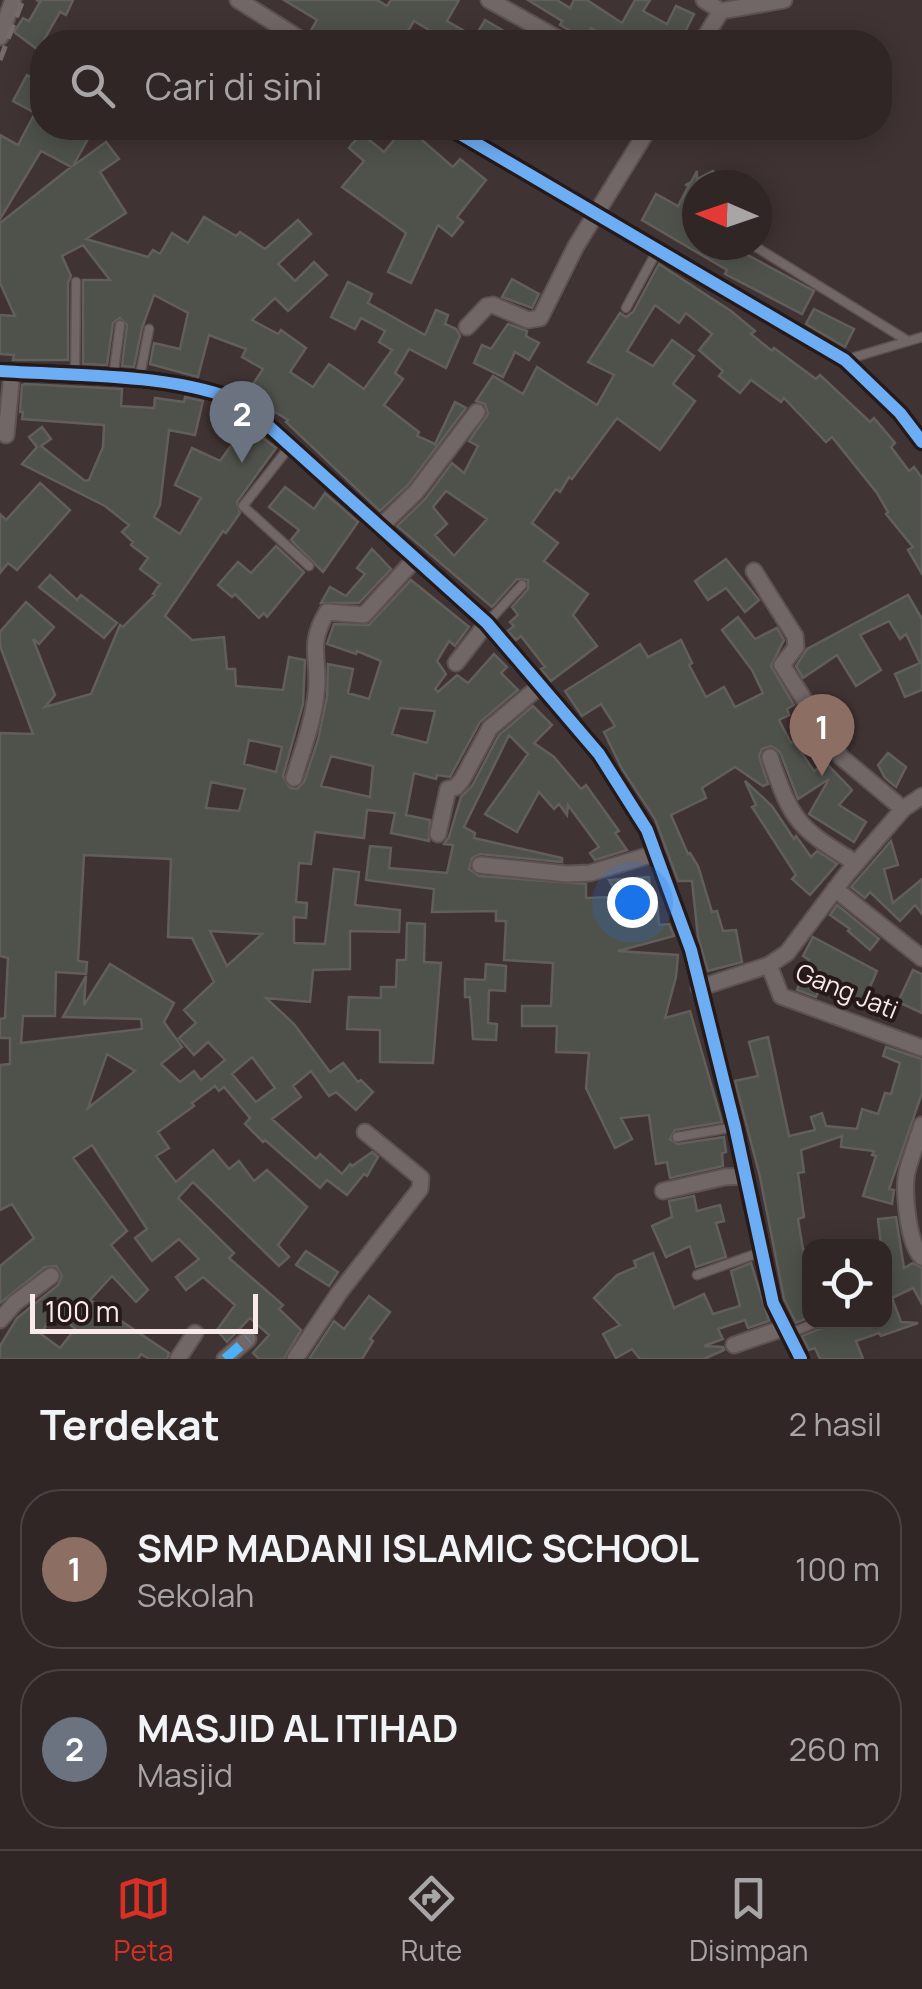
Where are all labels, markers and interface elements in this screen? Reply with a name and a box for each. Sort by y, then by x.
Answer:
search box [30,30,892,140]
icon: search [65,58,120,113]
text: Cari di sini [145,59,323,111]
north arrow [682,170,772,260]
pin: 2 [210,380,274,463]
pin: 1 [790,694,854,776]
your location [607,877,658,928]
street label: Gang Jati [791,954,904,1027]
map controls [802,1239,892,1329]
button: locate [802,1239,892,1329]
scale bar [30,1289,258,1334]
text: 100 m [45,1292,119,1330]
text: Terdekat [40,1395,220,1453]
text: 2 hasil [789,1402,882,1446]
text: SMP MADANI ISLAMIC SCHOOL [137,1521,699,1573]
text: 1 [67,1547,82,1591]
text: 100 m [795,1547,880,1591]
text: Sekolah [137,1573,254,1617]
text: MASJID AL ITIHAD [137,1701,458,1753]
text: 2 [65,1727,84,1771]
text: 260 m [789,1727,880,1771]
text: Masjid [137,1753,233,1797]
tab: Peta [114,1871,174,1969]
tab: Rute [401,1871,462,1969]
tab: Disimpan [689,1871,808,1969]

